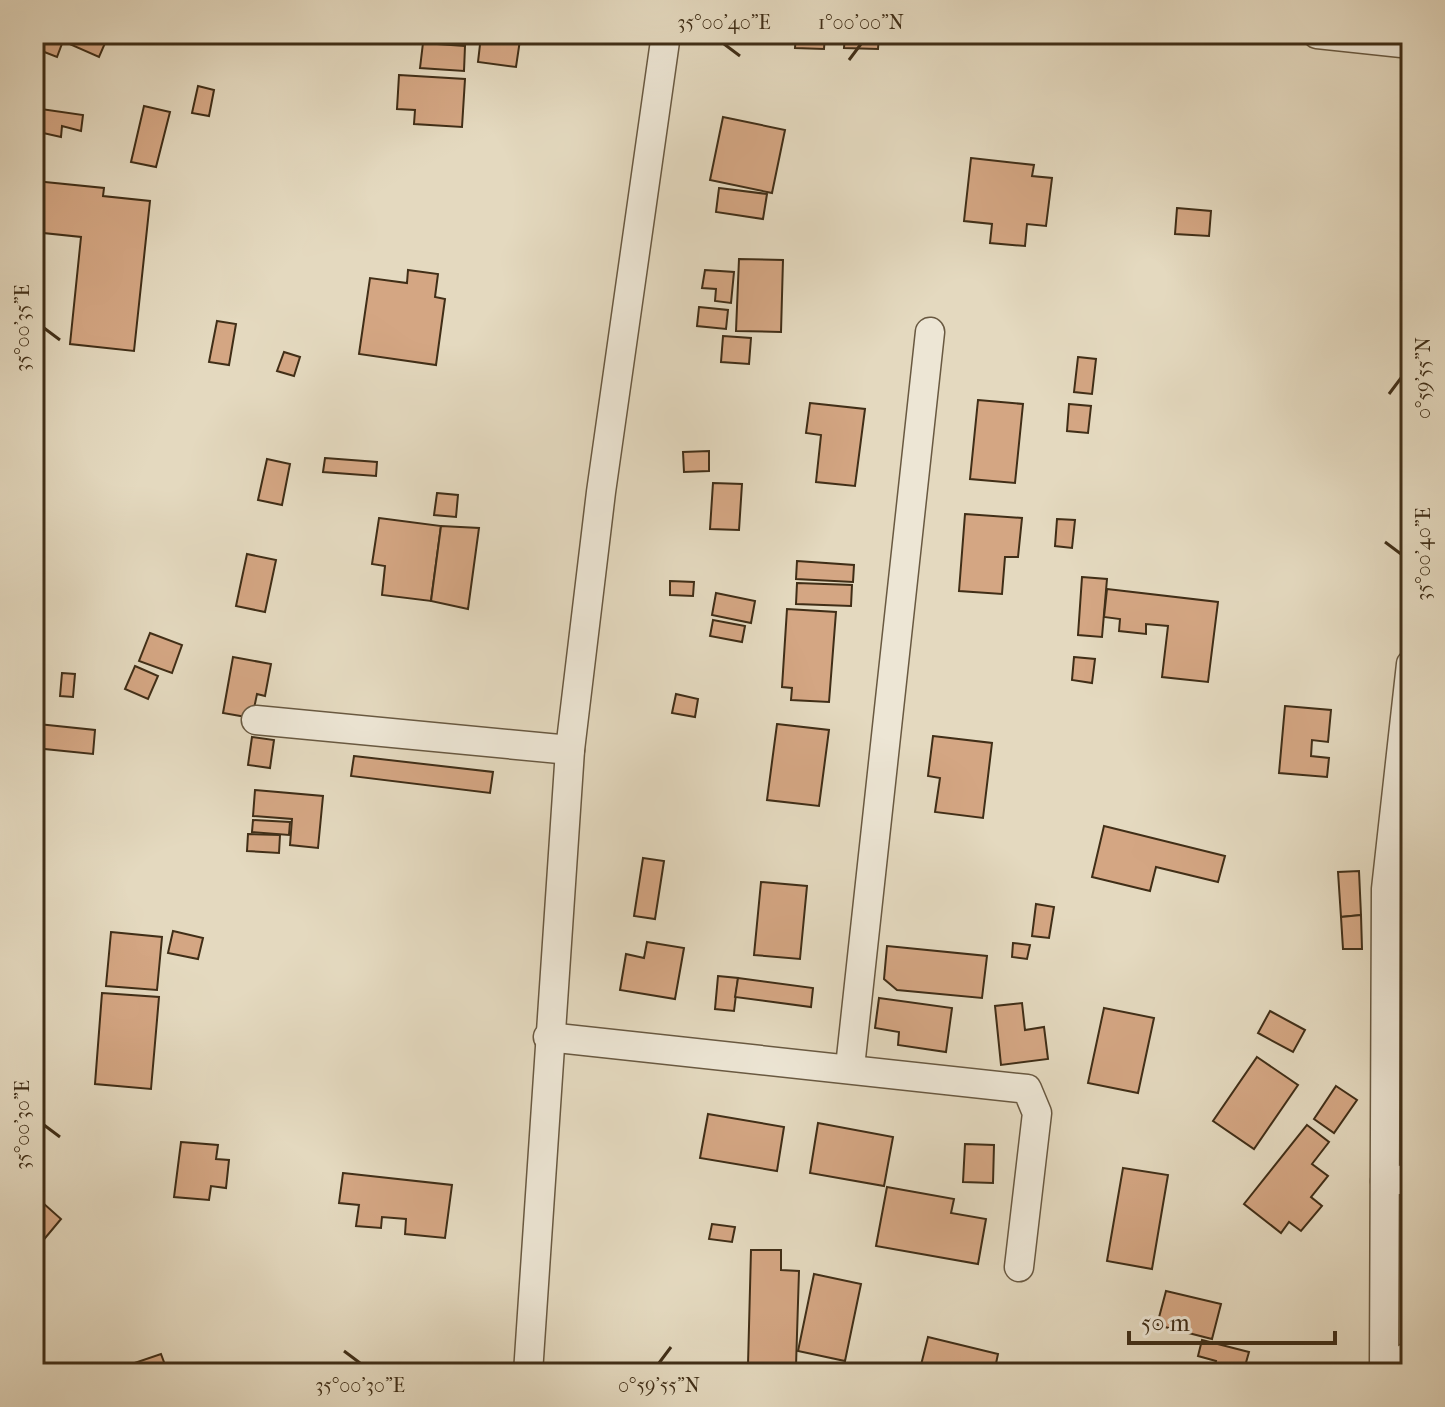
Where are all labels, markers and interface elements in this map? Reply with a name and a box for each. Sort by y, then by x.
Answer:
text: 35°00'40"E [677,11,771,34]
text: 1°00'00"N [818,11,904,34]
text: 35°00'35"E [11,284,34,372]
text: 0°59'55"N [1412,337,1435,419]
text: 35°00'40"E [1412,507,1435,601]
text: 35°00'30"E [11,1080,34,1170]
scale bar [1129,1295,1335,1345]
text: 50 m [1141,1309,1190,1337]
text: 35°00'30"E [315,1374,405,1397]
text: 0°59'55"N [618,1374,700,1397]

